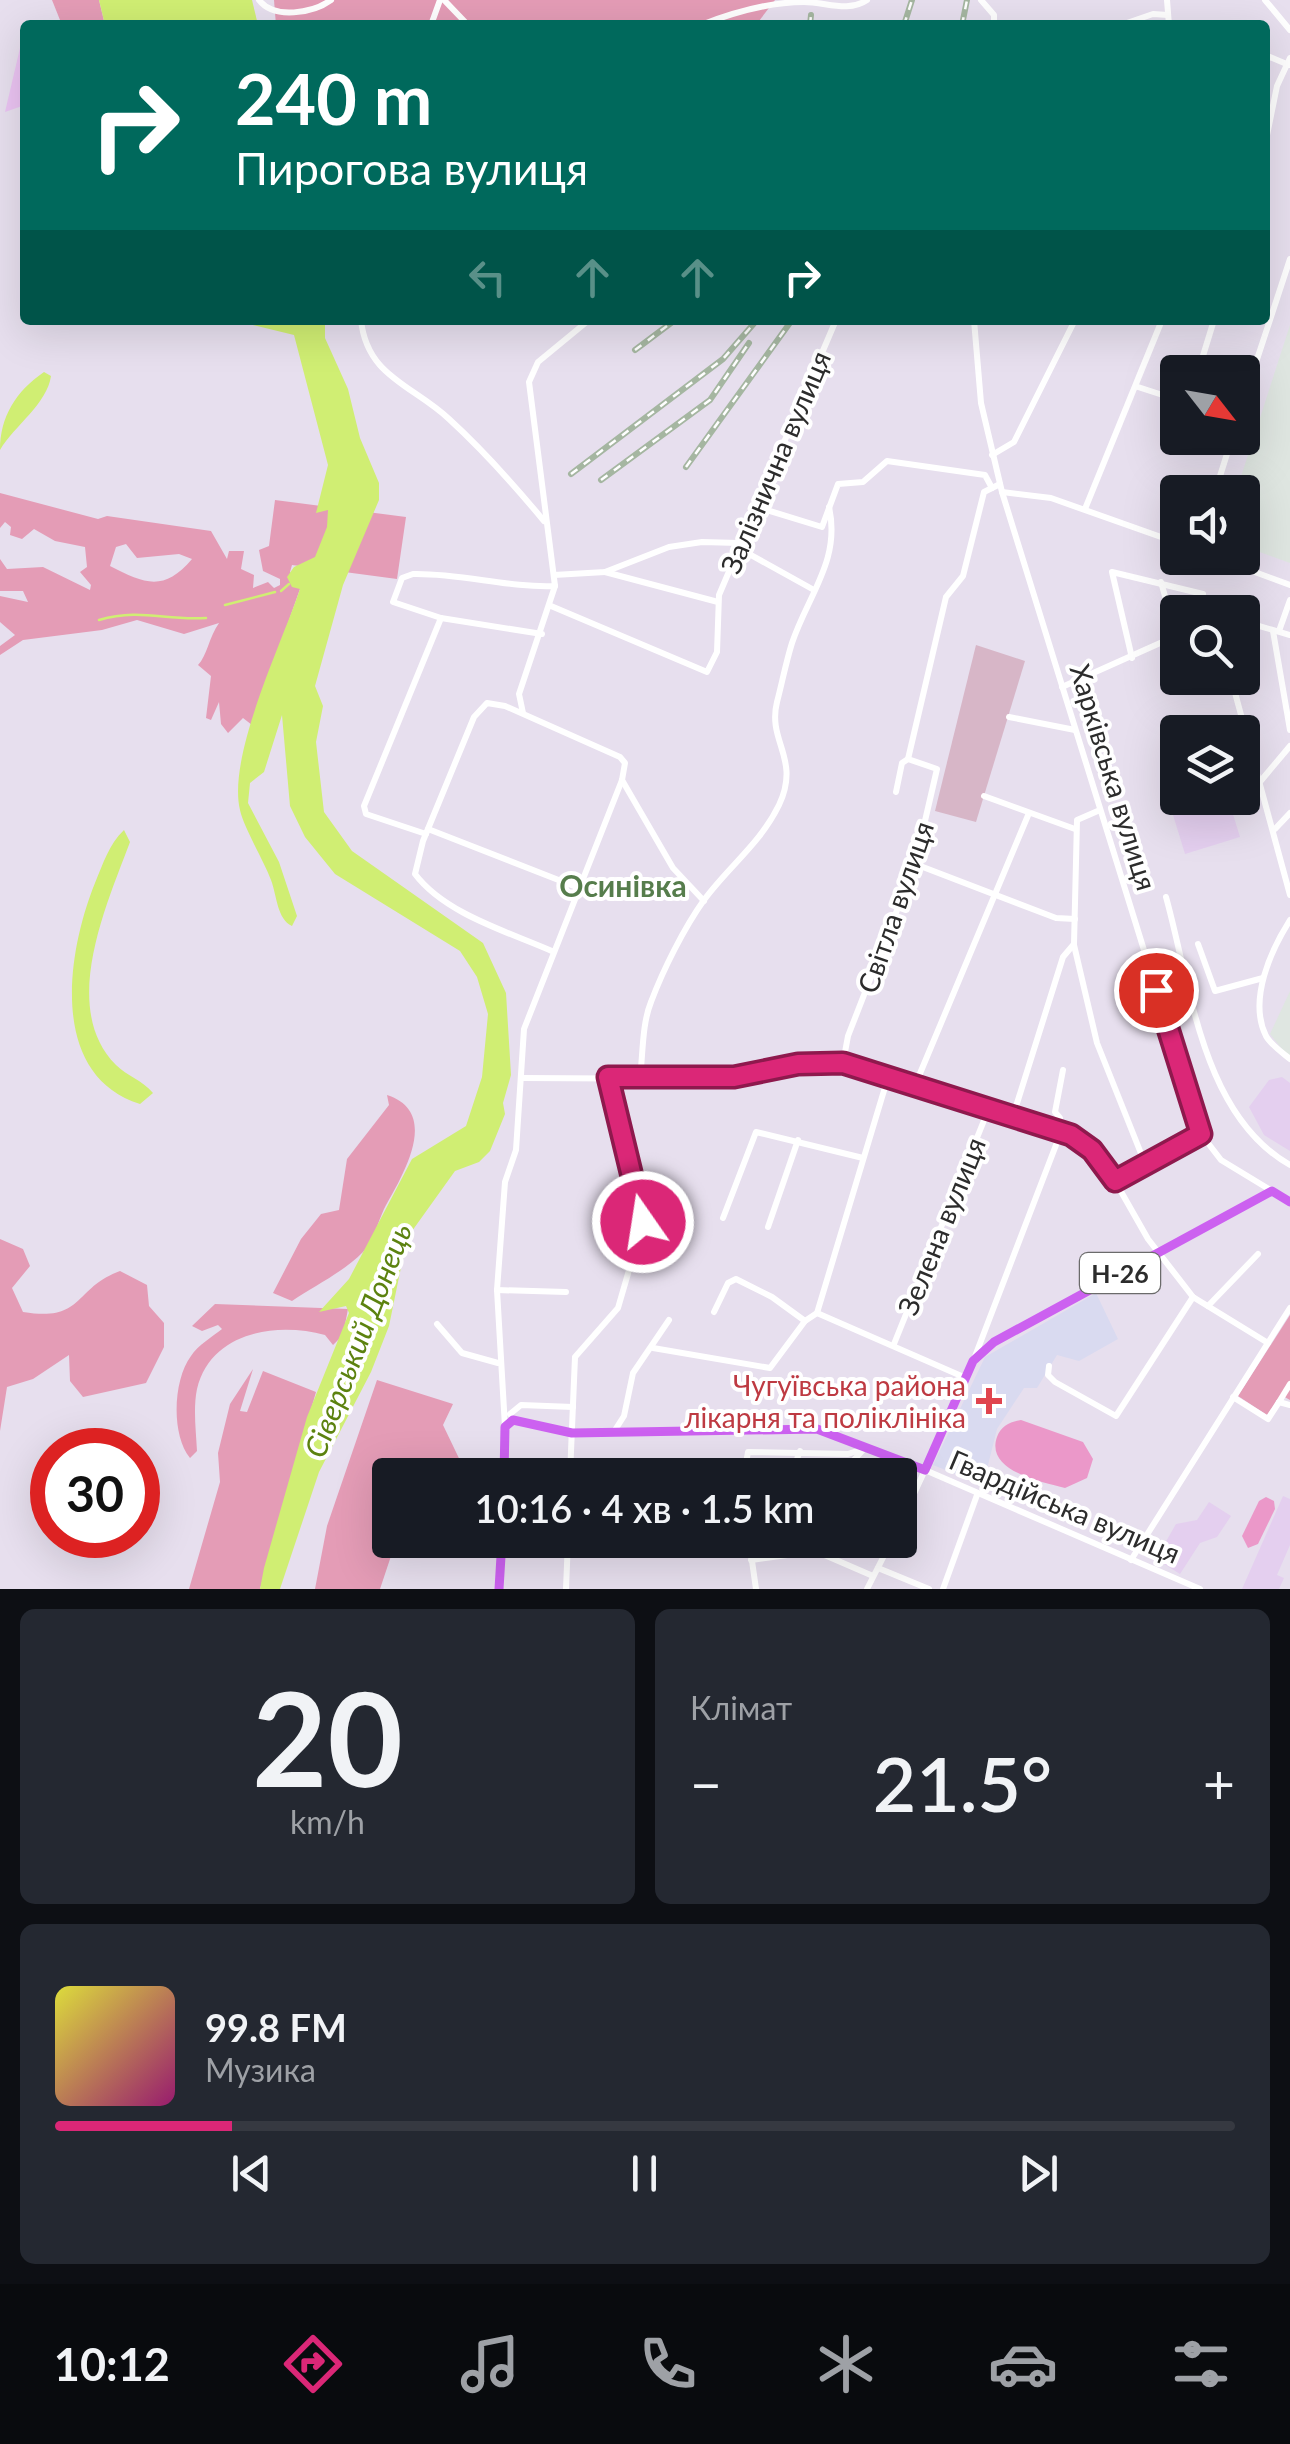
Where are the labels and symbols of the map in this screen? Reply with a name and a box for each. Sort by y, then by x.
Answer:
street label: Залізнична вулиця [713,346,837,578]
north arrow [1160,355,1260,455]
street label: Харківська вулиця [1063,660,1165,894]
street label: Світла вулиця [850,817,940,997]
district label: Осинівка [559,867,687,903]
pin [1114,948,1199,1033]
street label: Зелена вулиця [890,1132,992,1320]
position arrow [591,1170,695,1274]
water label: Сіверський Донець [296,1218,418,1462]
road number: Н-26 [1080,1253,1160,1293]
place label: Чугуївська района лікарня та поліклініка [684,1368,966,1434]
marker: Чугуївська района лікарня та поліклініка [976,1388,1002,1414]
speed limit sign: 30 [30,1428,160,1558]
street label: Гвардійська вулиця [945,1442,1185,1570]

